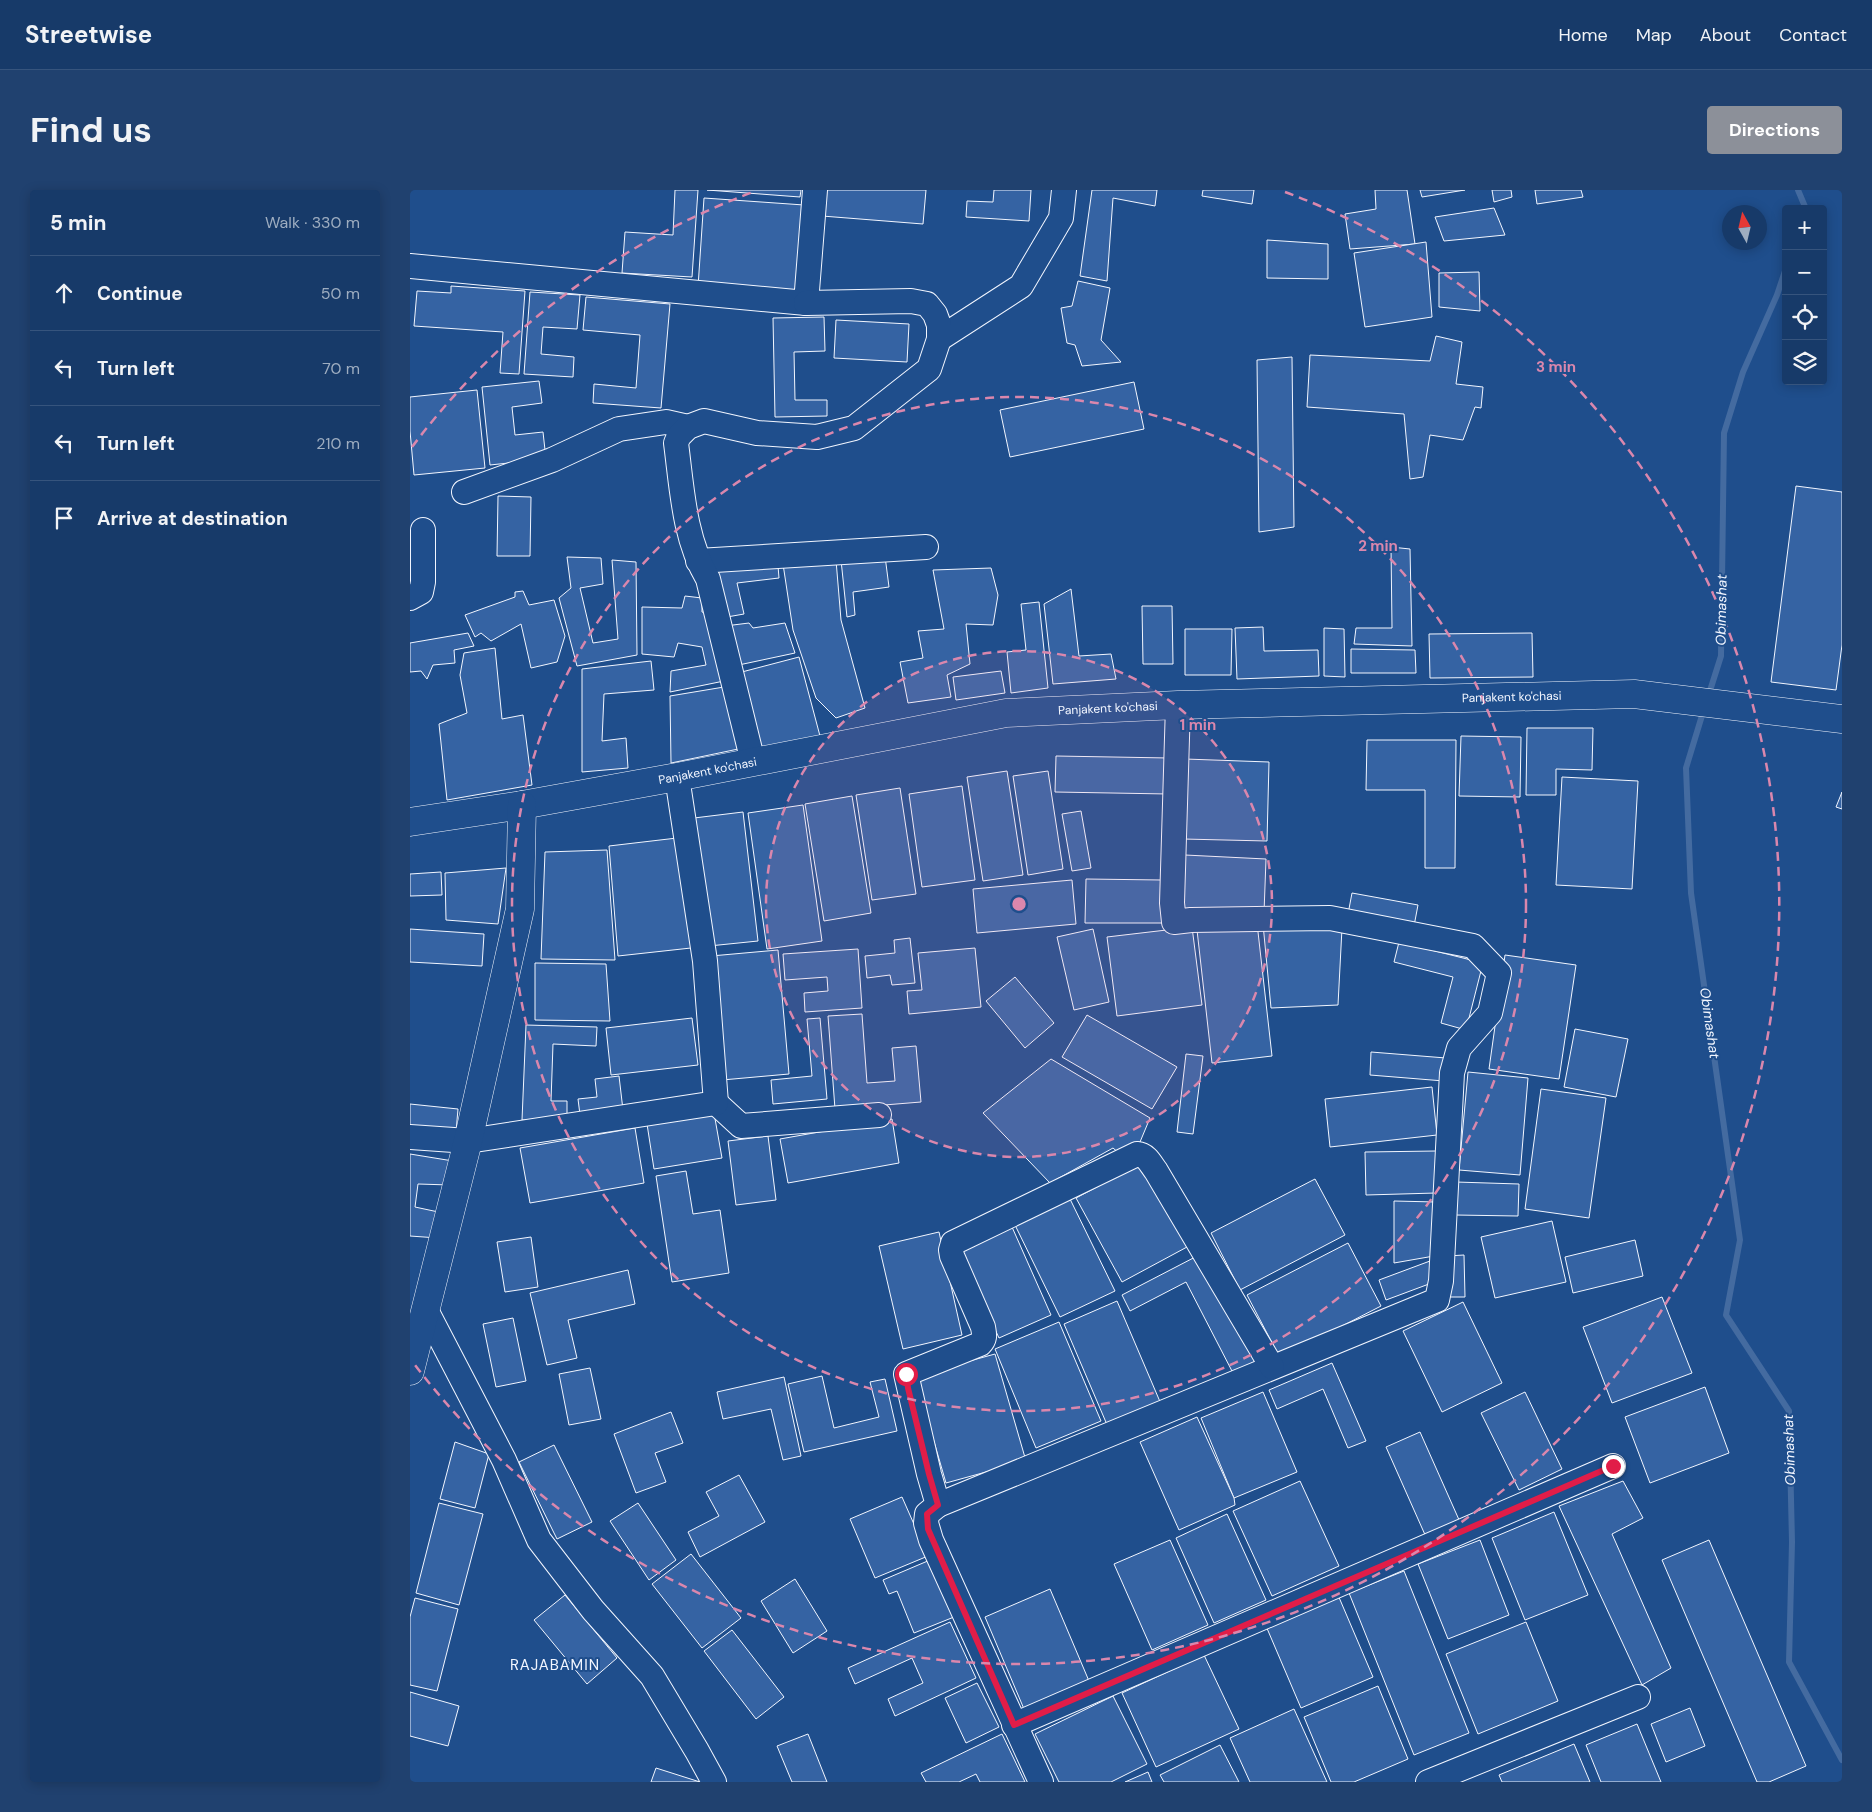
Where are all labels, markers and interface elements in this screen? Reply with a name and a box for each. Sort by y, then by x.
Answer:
text: Streetwise [25,19,152,50]
text: Home [1558,23,1608,47]
text: Map [1636,23,1672,47]
text: About [1700,23,1751,47]
text: Contact [1779,23,1847,47]
button: Directions [1707,106,1842,154]
text: Find us [30,107,152,153]
north arrow [1722,205,1767,250]
map controls [1782,205,1827,385]
button: + [1782,205,1827,250]
text: 5 min [50,209,106,237]
text: Walk · 330 m [265,212,360,233]
button: − [1782,250,1827,295]
icon: ahead [50,279,78,307]
text: Continue [97,281,183,306]
text: 50 m [321,283,360,304]
button: locate [1782,295,1827,340]
button: layers [1782,340,1827,385]
icon: left [50,354,78,382]
text: Turn left [97,356,175,381]
text: 3 min [1536,357,1576,377]
text: 70 m [322,358,360,379]
icon: left [50,429,78,457]
text: Turn left [97,431,175,456]
text: 210 m [316,433,360,454]
icon: arrive [50,504,78,532]
text: Arrive at destination [97,506,288,531]
text: 2 min [1358,536,1398,556]
water label: Obimashat [1711,574,1731,646]
street label: Panjakent ko'chasi [1462,688,1562,706]
street label: Panjakent ko'chasi [1058,698,1158,719]
text: 1 min [1180,715,1216,735]
street label: Panjakent ko'chasi [657,754,758,788]
centre of rings [1010,895,1028,913]
water label: Obimashat [1696,986,1724,1060]
route start [895,1363,918,1386]
water label: Obimashat [1779,1413,1799,1486]
route end [1602,1455,1625,1478]
district label: RAJABAMIN [510,1655,600,1675]

